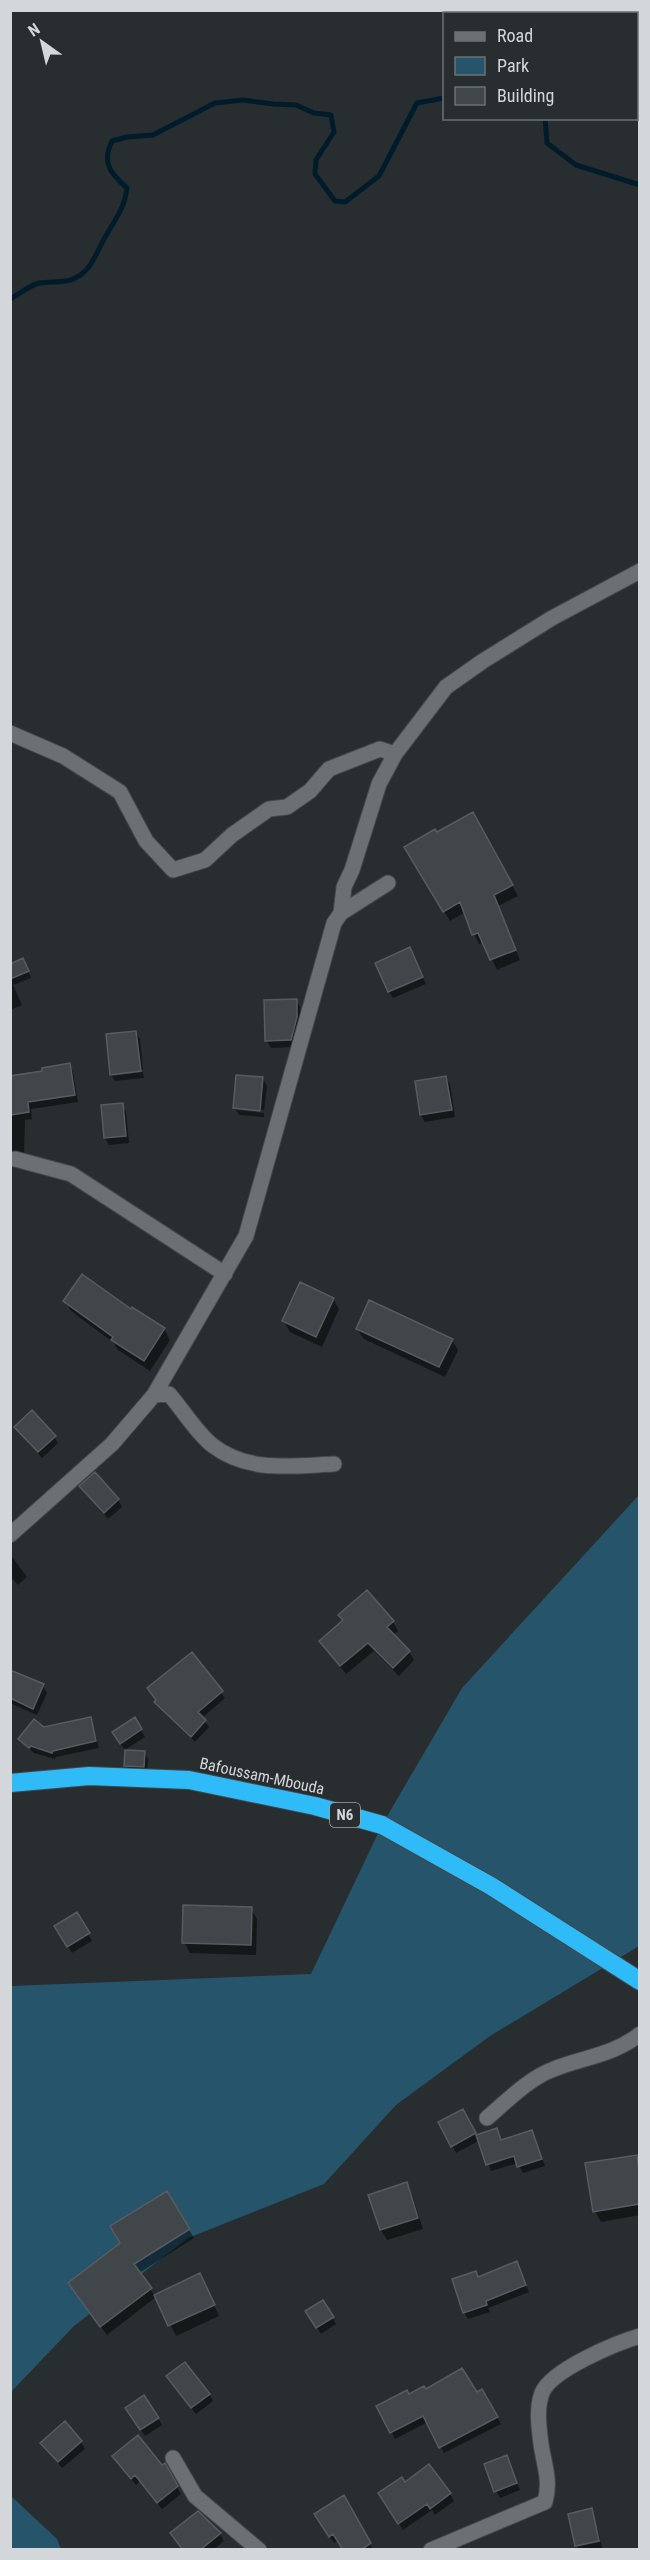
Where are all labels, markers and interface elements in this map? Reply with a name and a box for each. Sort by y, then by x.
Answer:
north arrow [12,12,72,72]
legend [443,12,638,120]
text: N [25,19,43,41]
text: Road [497,25,533,46]
text: Park [497,55,529,76]
text: Building [497,85,554,106]
street label: Bafoussam-Mbouda [198,1754,326,1798]
road number: N6 [330,1803,360,1827]

